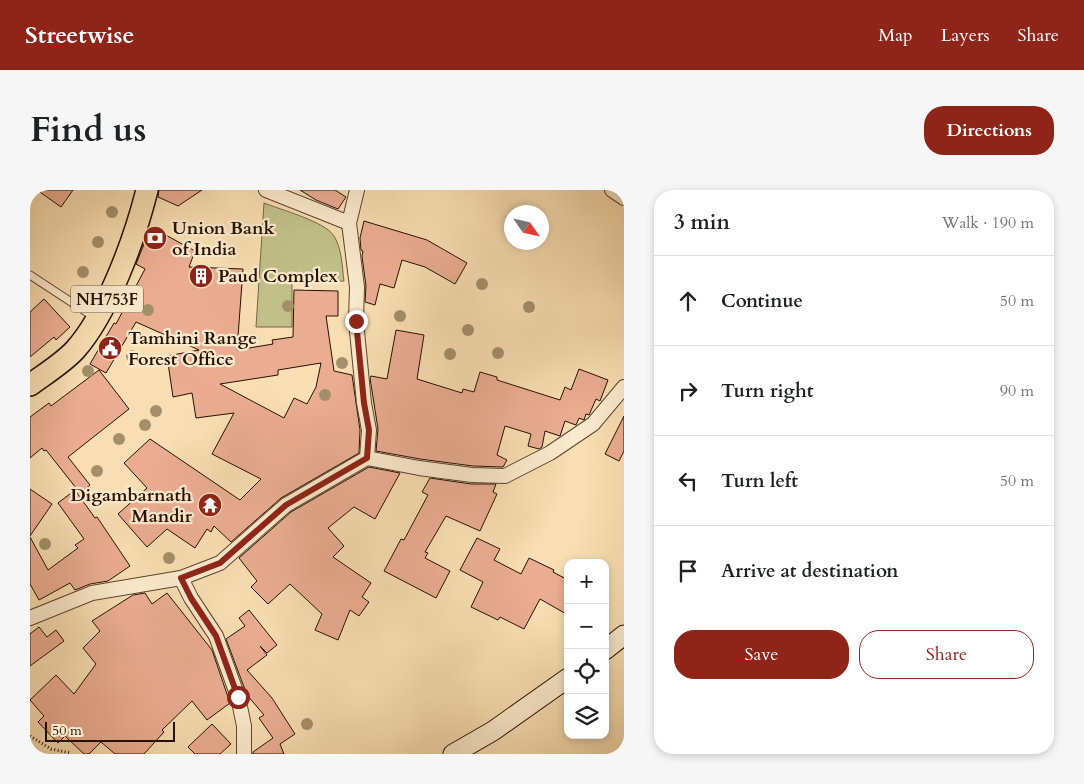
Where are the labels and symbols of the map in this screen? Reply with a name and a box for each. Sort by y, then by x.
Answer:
north arrow [504,205,549,250]
place label: Union Bank of India [172,216,276,262]
bank icon: Union Bank of India [142,225,168,251]
building icon: Paud Complex [188,263,214,289]
place label: Paud Complex [218,264,338,289]
road number: NH753F [71,286,143,312]
route end [345,310,368,333]
place label: Tamhini Range Forest Office [128,326,257,372]
public building icon: Tamhini Range Forest Office [97,335,123,361]
place label: Digambarnath Mandir [70,483,193,529]
temple icon: Digambarnath Mandir [197,492,223,518]
route start [227,686,250,709]
scale bar [45,719,175,742]

